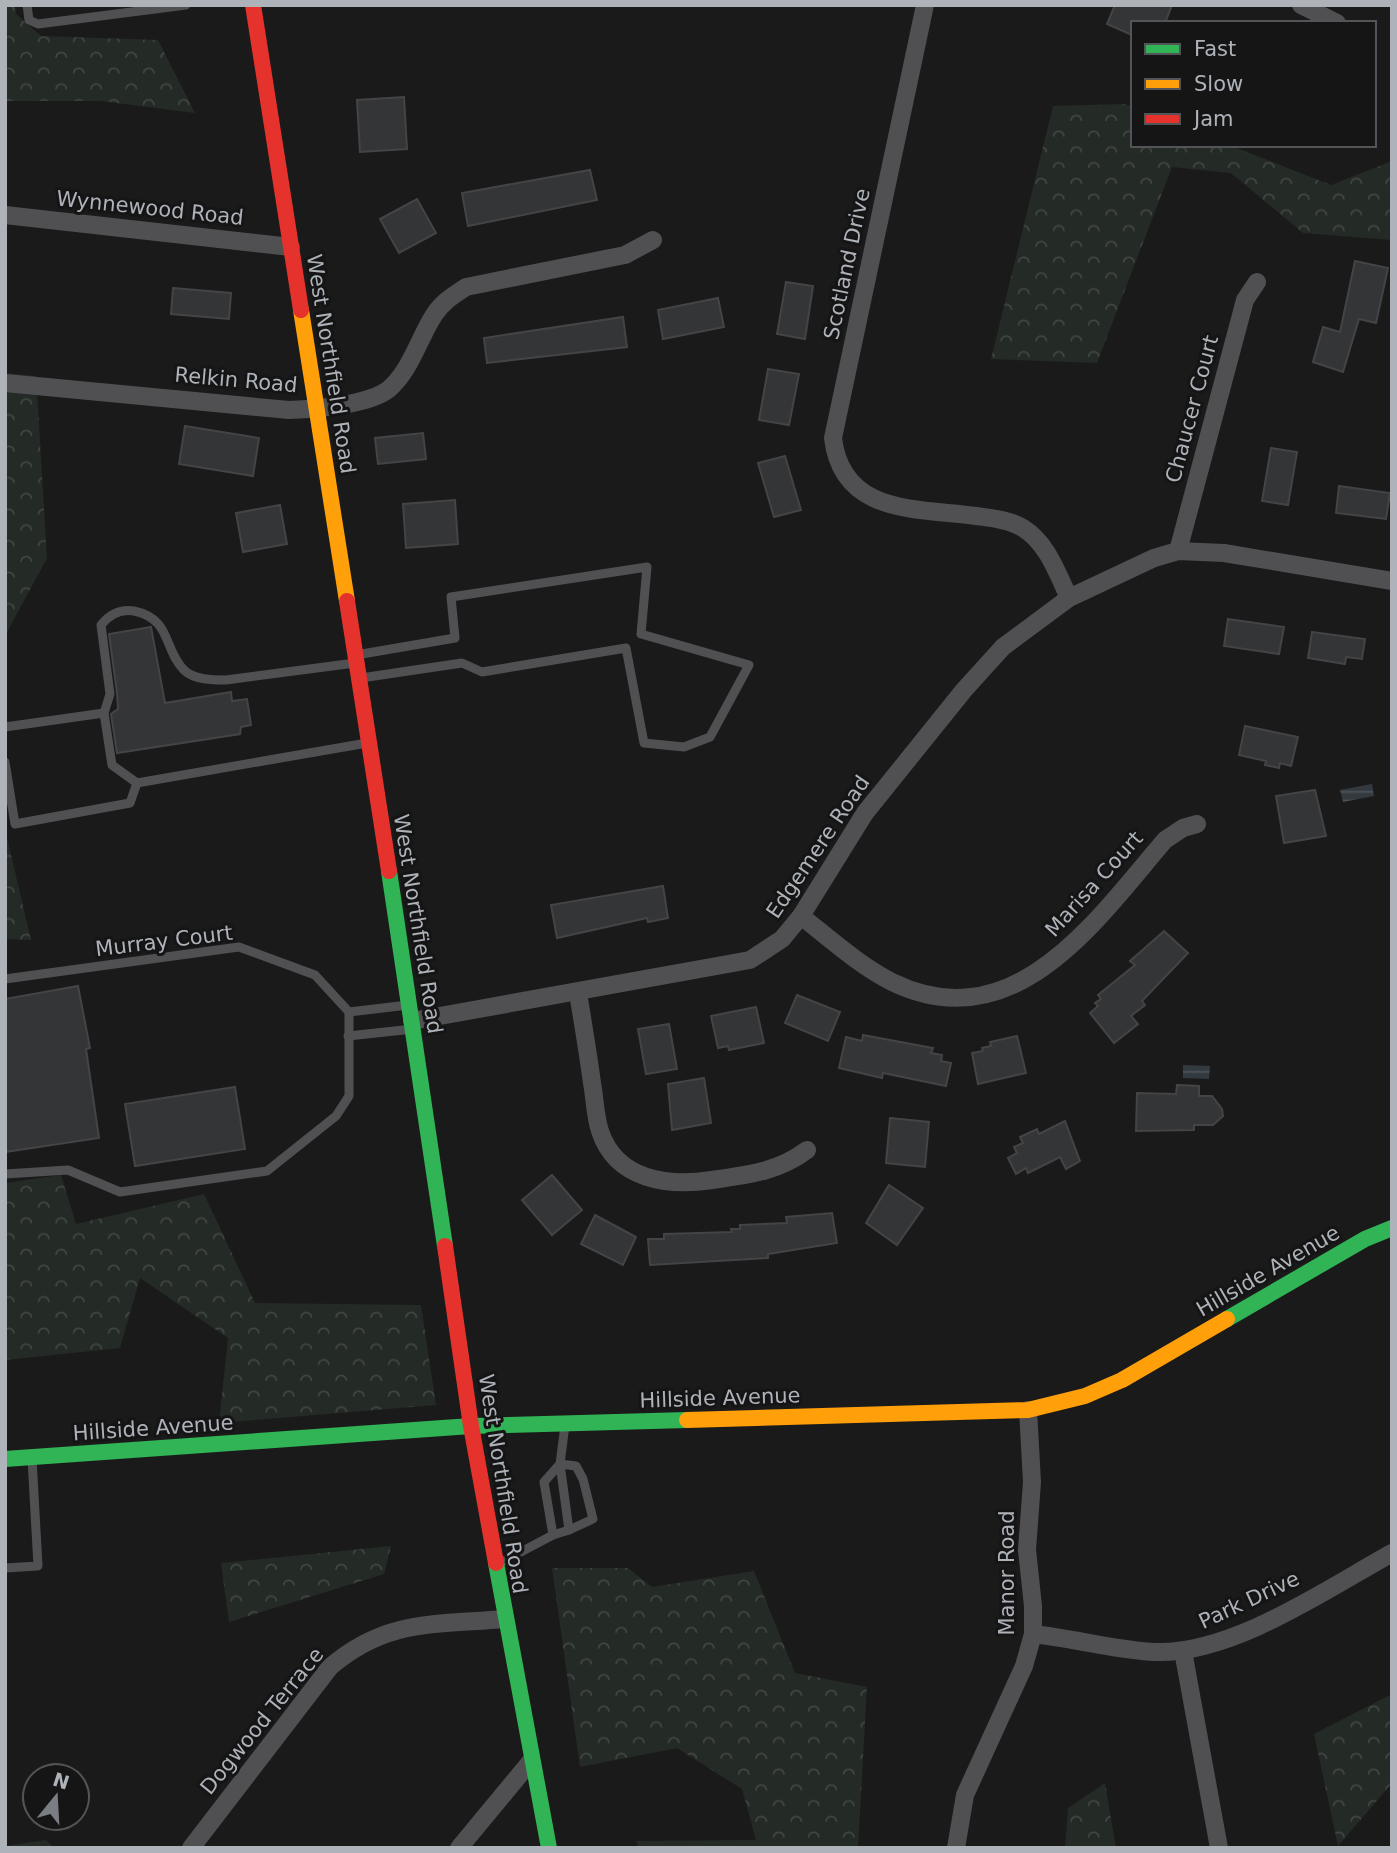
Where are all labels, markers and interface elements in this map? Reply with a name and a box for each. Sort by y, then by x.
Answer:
legend [1131,21,1376,147]
text: Fast [1194,37,1236,61]
text: Slow [1194,72,1243,96]
text: Jam [1192,107,1234,131]
street label: Wynnewood Road [55,186,245,230]
street label: Scotland Drive [819,186,875,342]
street label: West Northfield Road [302,253,360,475]
street label: Chaucer Court [1161,333,1223,485]
street label: Relkin Road [174,363,298,397]
street label: Edgemere Road [761,771,875,923]
street label: West Northfield Road [389,813,447,1035]
street label: Marisa Court [1040,826,1148,942]
street label: Murray Court [94,921,234,961]
street label: Hillside Avenue [1192,1220,1344,1322]
street label: West Northfield Road [474,1373,532,1595]
street label: Hillside Avenue [639,1383,801,1413]
street label: Hillside Avenue [72,1410,234,1446]
street label: Manor Road [995,1510,1019,1636]
street label: Park Drive [1195,1566,1303,1634]
street label: Dogwood Terrace [196,1643,328,1799]
north arrow [21,1762,91,1832]
text: N [50,1768,72,1794]

